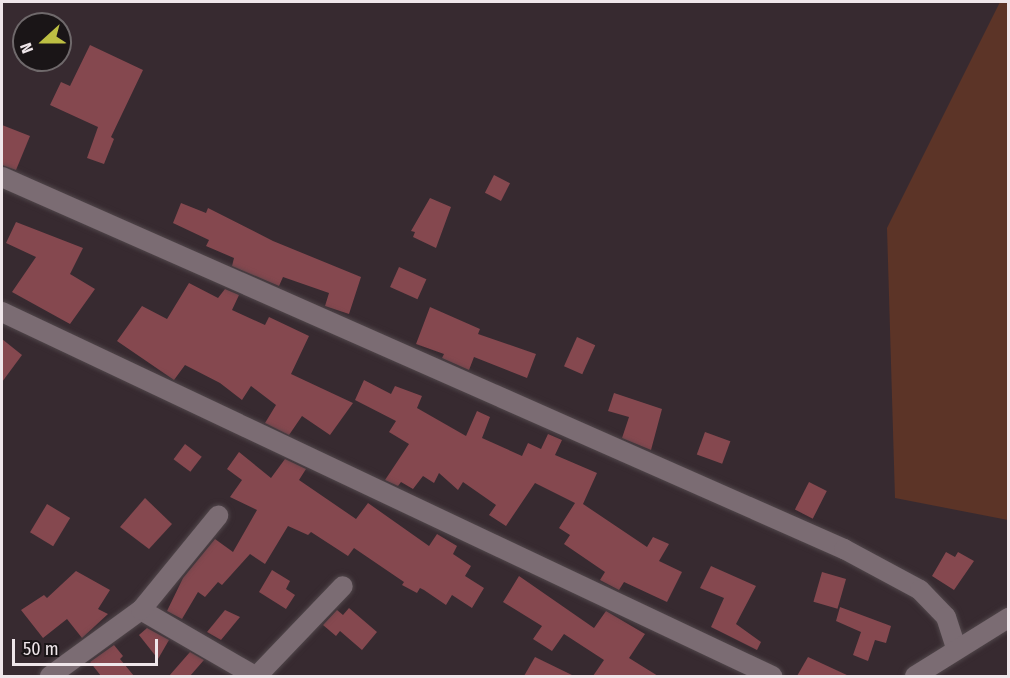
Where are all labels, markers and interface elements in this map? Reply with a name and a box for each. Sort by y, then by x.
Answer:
north arrow [12,12,72,72]
text: N [16,40,37,56]
scale bar [15,627,160,665]
text: 50 m [23,638,59,660]

